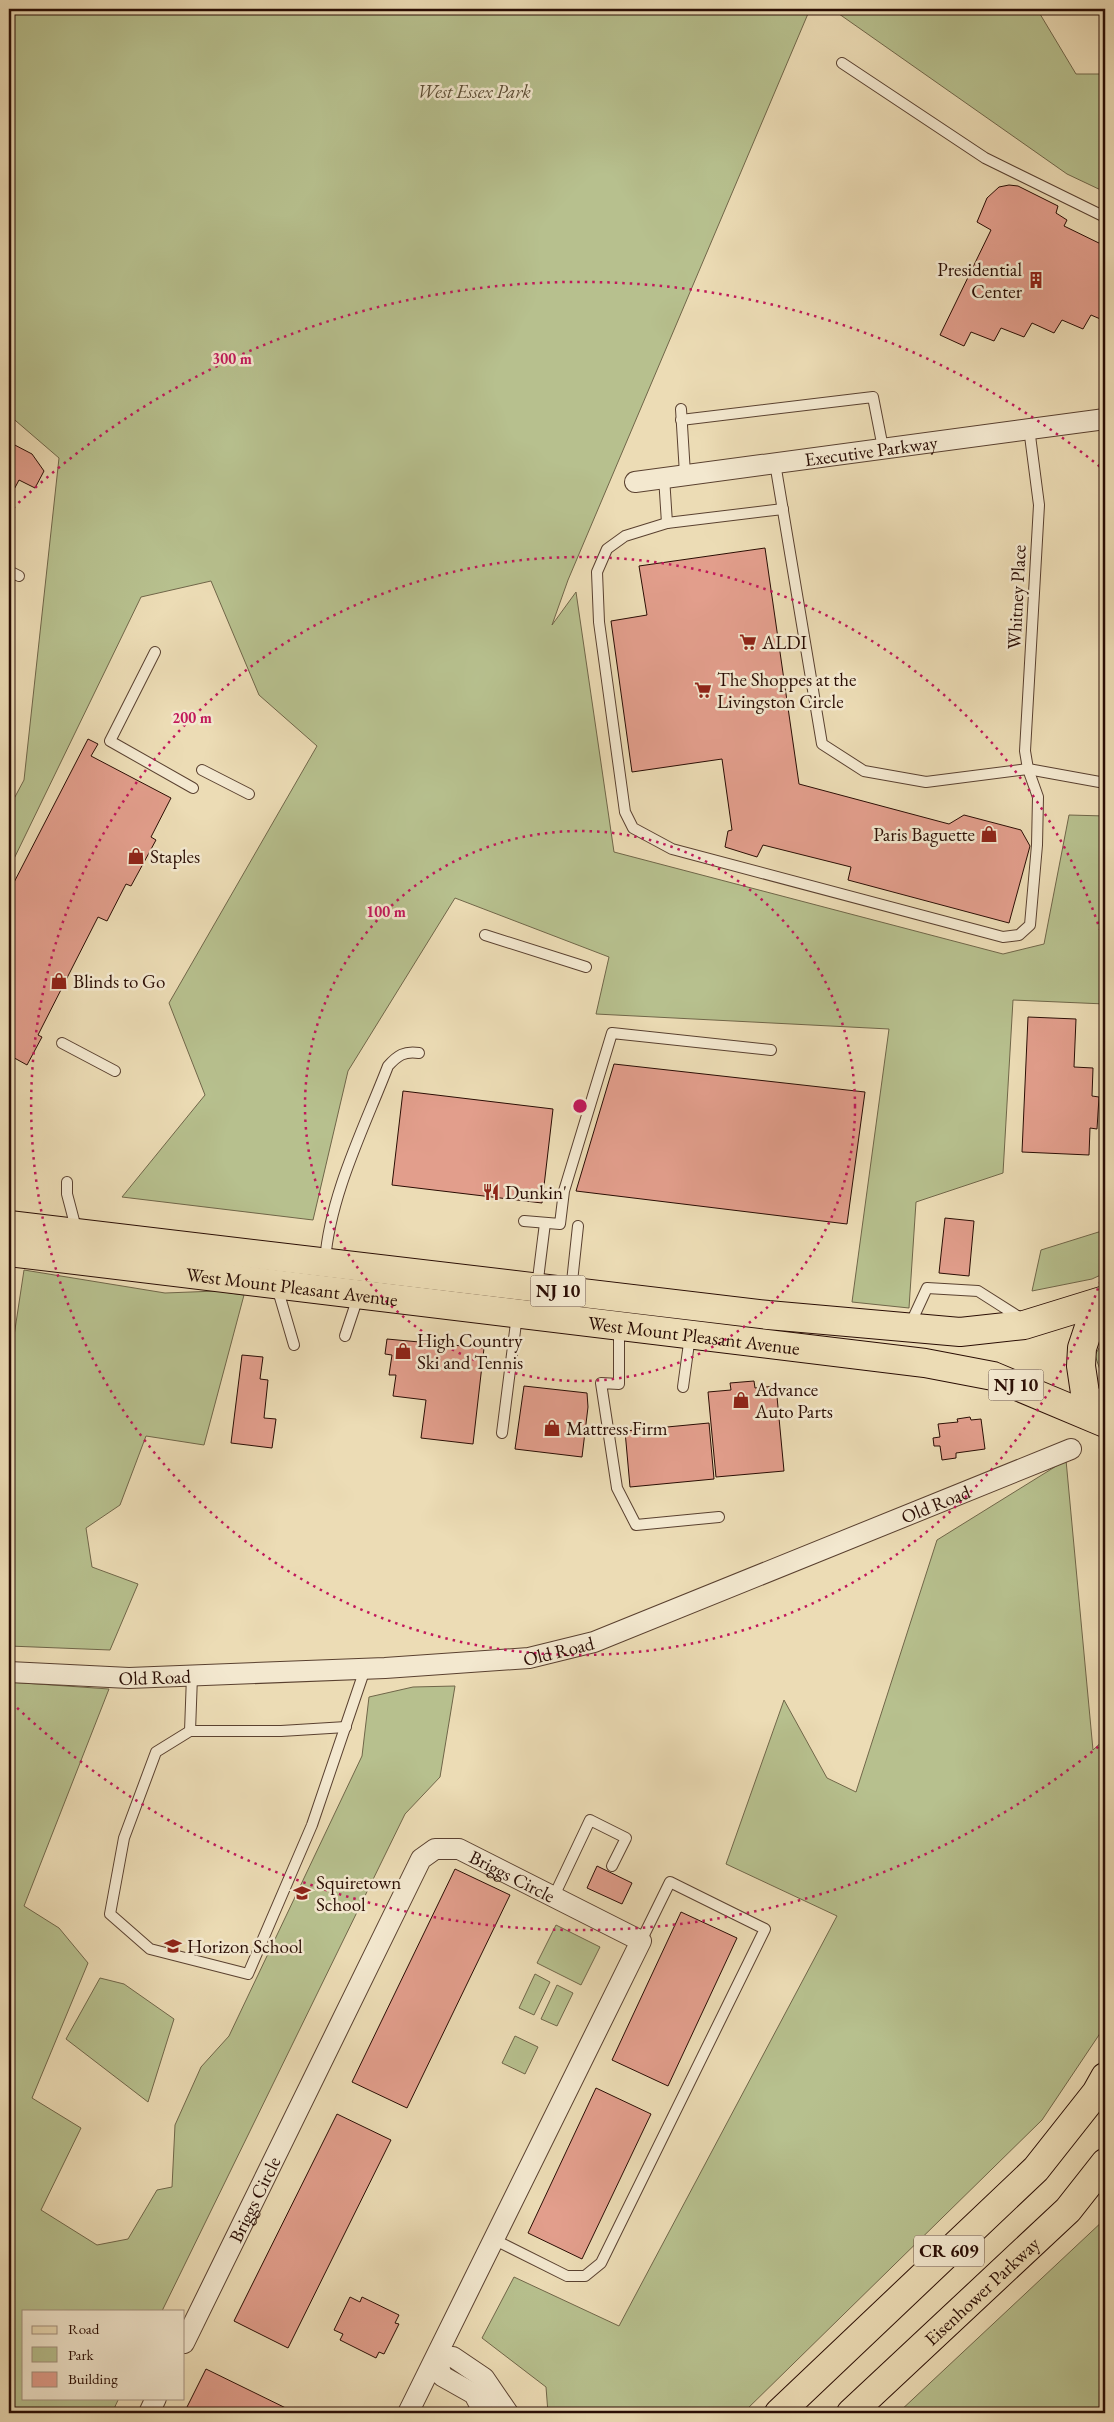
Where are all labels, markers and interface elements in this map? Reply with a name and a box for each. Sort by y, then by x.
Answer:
park label: West Essex Park [417,79,531,104]
place label: Presidential Center [937,257,1023,304]
building icon: Presidential Center [1026,270,1046,290]
text: 300 m [212,349,252,368]
street label: Executive Parkway [803,429,940,472]
street label: Whitney Place [1001,544,1032,650]
place label: ALDI [761,630,808,655]
supermarket icon: ALDI [738,632,758,652]
place label: The Shoppes at the Livingston Circle [717,667,856,714]
supermarket icon: The Shoppes at the Livingston Circle [693,680,713,700]
text: 200 m [172,708,212,727]
place label: Paris Baguette [873,822,975,847]
shop icon: Paris Baguette [979,824,999,844]
place label: Staples [150,844,200,869]
shop icon: Staples [126,846,146,866]
text: 100 m [366,902,406,921]
place label: Blinds to Go [73,969,165,994]
shop icon: Blinds to Go [49,971,69,991]
centre of rings [571,1097,589,1115]
place label: Dunkin' [505,1180,567,1205]
restaurant icon: Dunkin' [481,1182,501,1202]
street label: West Mount Pleasant Avenue [185,1262,399,1312]
road number: NJ 10 [530,1276,586,1306]
street label: West Mount Pleasant Avenue [587,1310,801,1361]
place label: High Country Ski and Tennis [417,1328,523,1375]
shop icon: High Country Ski and Tennis [393,1341,413,1361]
road number: NJ 10 [988,1370,1044,1400]
place label: Advance Auto Parts [754,1377,833,1424]
shop icon: Advance Auto Parts [731,1390,751,1410]
place label: Mattress Firm [566,1416,668,1441]
shop icon: Mattress Firm [542,1418,562,1438]
street label: Old Road [897,1479,974,1529]
street label: Old Road [520,1630,597,1672]
street label: Old Road [118,1664,192,1691]
street label: Briggs Circle [465,1844,559,1909]
place label: Squiretown School [316,1870,401,1917]
school or university icon: Squiretown School [292,1883,312,1903]
place label: Horizon School [187,1934,303,1959]
school or university icon: Horizon School [163,1936,183,1956]
street label: Briggs Circle [223,2152,286,2247]
street label: Eisenhower Parkway [919,2231,1045,2351]
road number: CR 609 [914,2236,984,2266]
legend [22,2310,185,2400]
text: Road [68,2319,100,2338]
text: Park [68,2345,95,2364]
text: Building [68,2369,118,2388]

